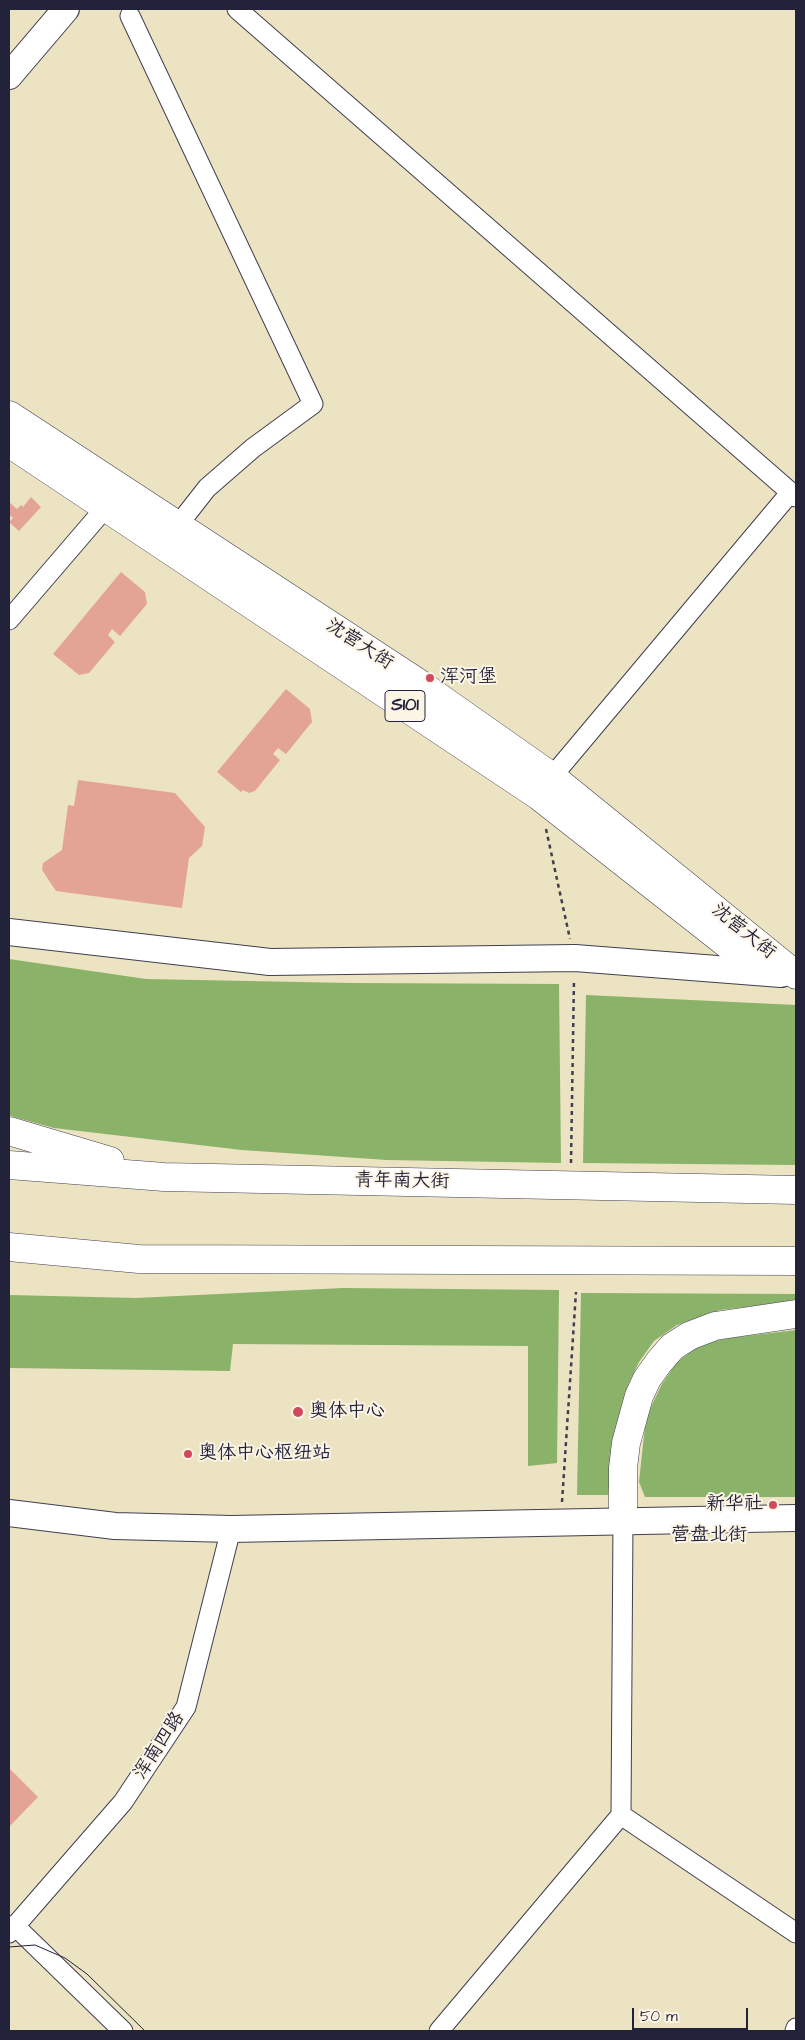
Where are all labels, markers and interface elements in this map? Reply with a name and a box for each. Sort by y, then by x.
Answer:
street label: 沈营大街 [321,615,397,675]
place label: 浑河堡 [440,667,497,689]
marker: 浑河堡 [424,672,436,684]
road number: S101 [385,690,425,721]
street label: 沈营大街 [706,899,780,965]
street label: 青年南大街 [354,1170,450,1194]
place label: 奥体中心 [309,1401,385,1423]
marker: 奥体中心 [291,1405,305,1419]
place label: 奥体中心枢纽站 [198,1443,331,1465]
marker: 奥体中心枢纽站 [182,1448,194,1460]
place label: 新华社 [706,1494,763,1516]
marker: 新华社 [767,1499,779,1511]
street label: 营盘北街 [671,1525,747,1547]
street label: 浑南四路 [130,1708,190,1784]
scale bar [635,1998,751,2030]
text: 50 m [640,2006,678,2027]

